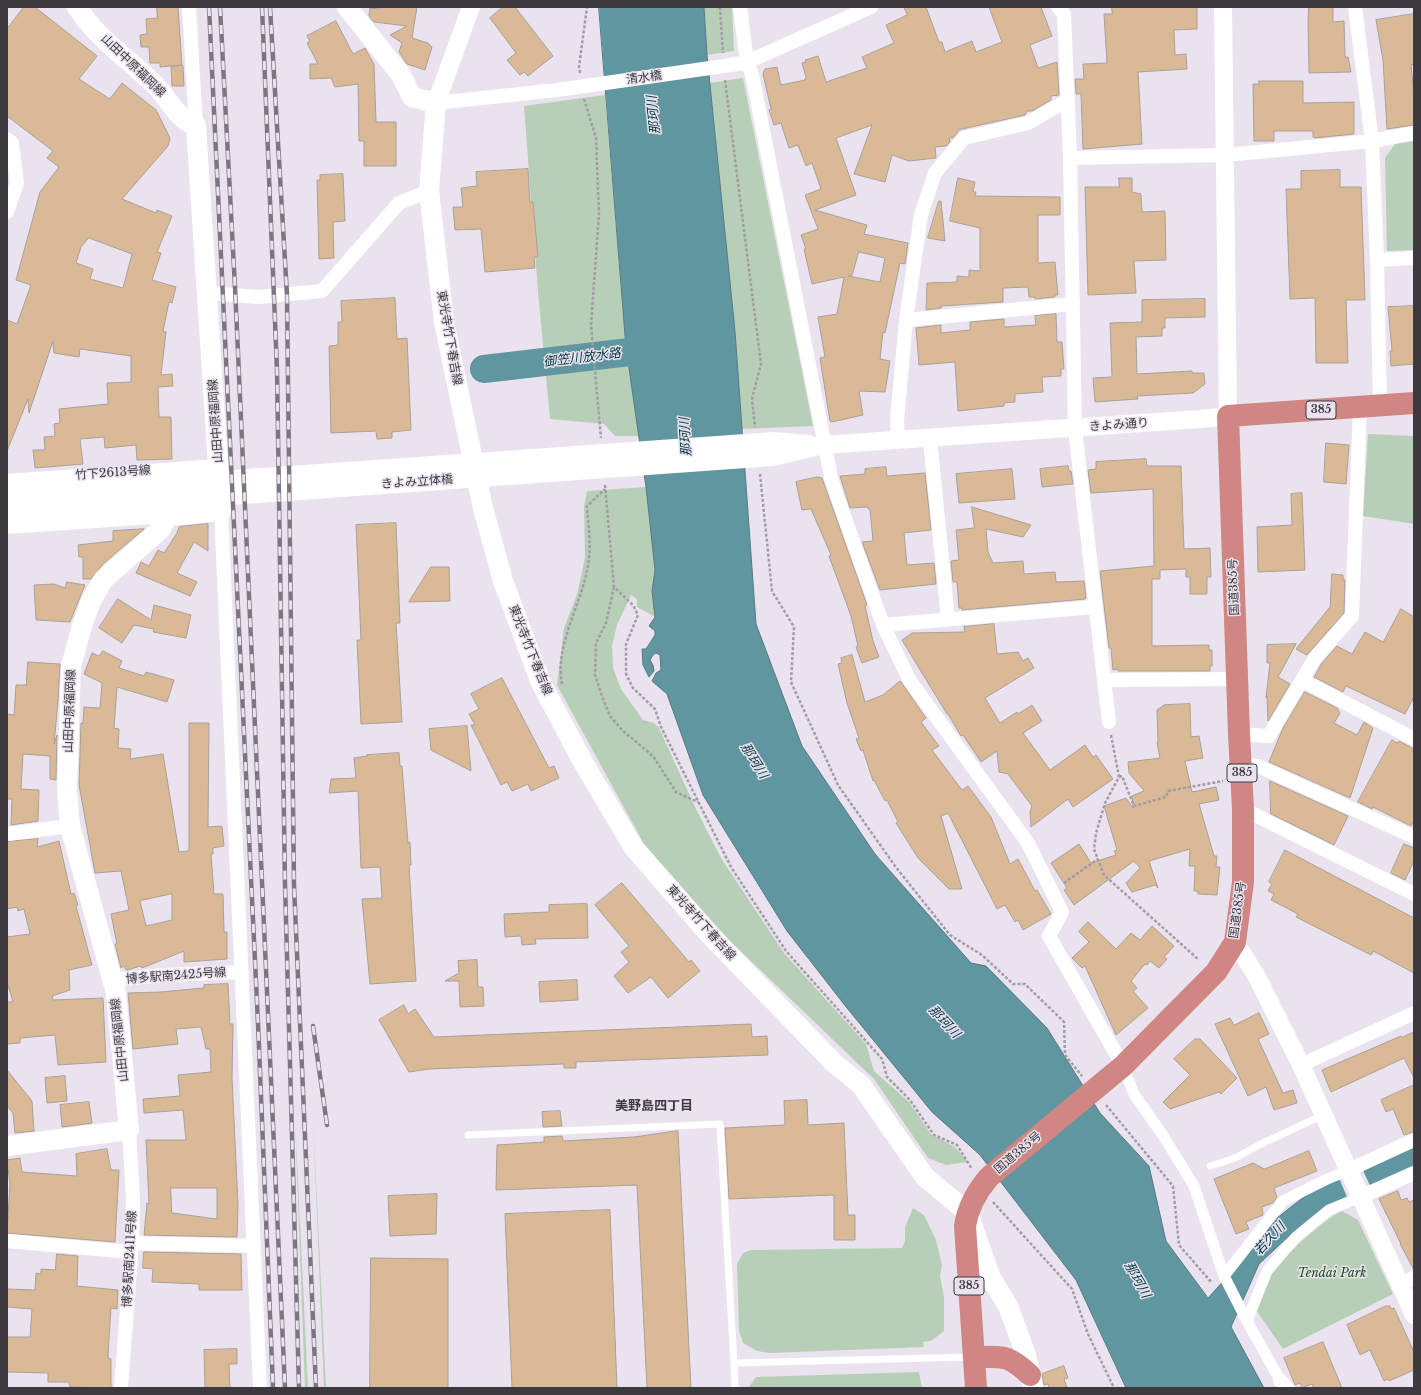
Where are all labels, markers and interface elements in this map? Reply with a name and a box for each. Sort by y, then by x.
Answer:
street label: 山田中原福岡線 [98,32,168,100]
street label: 清水橋 [625,68,663,88]
water label: 那珂川 [644,95,664,135]
street label: 東光寺竹下春吉線 [434,289,464,387]
water label: 御笠川放水路 [542,346,622,370]
street label: 山田中原福岡線 [206,379,226,463]
road number: 385 [1306,401,1336,419]
street label: きよみ通り [1089,416,1149,434]
water label: 那珂川 [677,417,695,457]
street label: 竹下2613号線 [75,463,151,483]
street label: きよみ立体橋 [381,472,453,492]
street label: 国道385号 [1226,558,1242,616]
street label: 東光寺竹下春吉線 [505,603,555,697]
street label: 山田中原福岡線 [61,669,79,753]
water label: 那珂川 [737,740,771,782]
road number: 385 [1227,764,1257,782]
street label: 国道385号 [1227,881,1249,939]
street label: 東光寺竹下春吉線 [664,883,738,963]
street label: 博多駅南2425号線 [125,965,227,987]
street label: 山田中原福岡線 [108,997,132,1083]
water label: 那珂川 [925,1002,963,1042]
district label: 美野島四丁目 [615,1098,693,1114]
street label: 国道385号 [991,1129,1045,1177]
street label: 博多駅南2411号線 [120,1210,140,1308]
water label: 若久川 [1251,1219,1289,1259]
water label: 那珂川 [1121,1259,1153,1301]
park label: Tendai Park [1298,1267,1366,1281]
road number: 385 [954,1277,984,1295]

